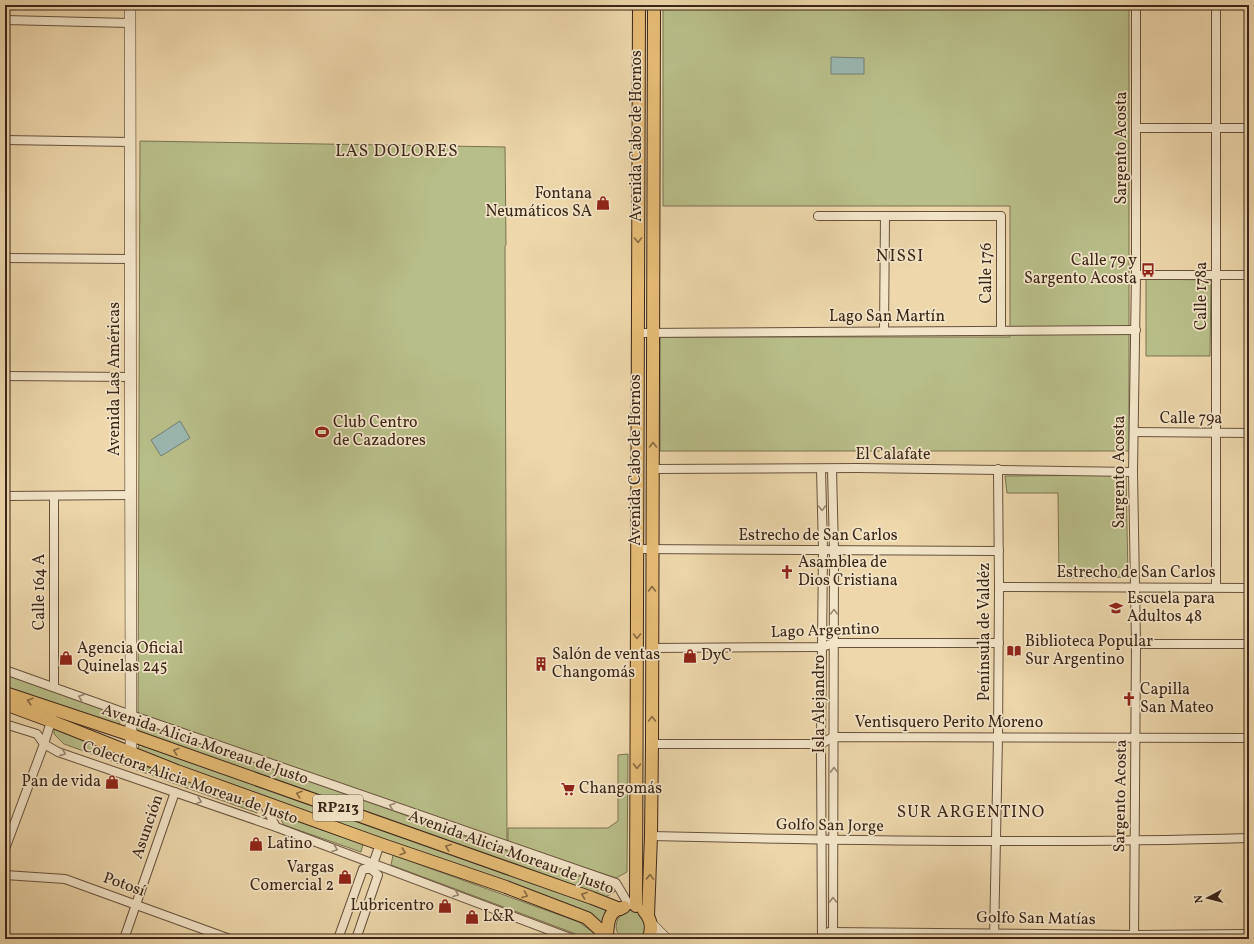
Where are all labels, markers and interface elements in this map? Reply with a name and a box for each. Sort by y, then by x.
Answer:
street label: Avenida Cabo de Hornos [626,50,648,222]
street label: Sargento Acosta [1111,91,1133,205]
district label: LAS DOLORES [335,140,459,163]
place label: Fontana Neumáticos SA [485,183,592,223]
shop icon: Fontana Neumáticos SA [595,195,611,211]
one-way arrow [634,237,642,243]
street label: Calle 176 [976,243,998,303]
district label: NISSI [876,245,924,268]
place label: Calle 79 y Sargento Acosta [1024,250,1137,290]
bus stop icon: Calle 79 y Sargento Acosta [1140,262,1156,278]
street label: Calle 178a [1191,262,1213,330]
street label: Avenida Las Américas [104,302,126,456]
street label: Lago San Martín [829,306,945,328]
street label: Avenida Cabo de Hornos [625,374,647,546]
street label: Calle 79a [1160,408,1222,430]
place label: Club Centro de Cazadores [333,412,426,452]
street label: Sargento Acosta [1109,415,1131,529]
sports icon: Club Centro de Cazadores [314,424,330,440]
one-way arrow [649,442,657,448]
street label: El Calafate [855,444,931,466]
one-way arrow [817,505,826,511]
street label: Estrecho de San Carlos [739,525,898,547]
place label: Asamblea de Dios Cristiana [798,552,898,592]
street label: Calle 164 A [29,554,51,630]
street label: Estrecho de San Carlos [1057,562,1216,584]
street label: Península de Valdéz [974,563,996,701]
church icon: Asamblea de Dios Cristiana [779,564,795,580]
one-way arrow [648,586,656,592]
place label: Escuela para Adultos 48 [1127,588,1215,628]
school or university icon: Escuela para Adultos 48 [1108,600,1124,616]
one-way arrow [830,609,838,615]
street label: Lago Argentino [770,618,880,644]
place label: Biblioteca Popular Sur Argentino [1025,631,1153,671]
one-way arrow [633,633,641,639]
place label: Agencia Oficial Quinelas 245 [77,638,183,678]
library icon: Biblioteca Popular Sur Argentino [1006,643,1022,659]
place label: Salón de ventas Changomás [552,644,660,684]
place label: DyC [701,645,732,667]
shop icon: DyC [682,648,698,664]
shop icon: Agencia Oficial Quinelas 245 [58,650,74,666]
street label: Isla Alejandro [809,655,831,753]
building icon: Salón de ventas Changomás [533,656,549,672]
place label: Capilla San Mateo [1140,679,1214,719]
church icon: Capilla San Mateo [1121,691,1137,707]
one-way arrow [78,694,85,702]
one-way arrow [26,697,33,706]
street label: Avenida Alicia Moreau de Justo [99,699,311,791]
street label: Ventisquero Perito Moreno [855,712,1043,734]
one-way arrow [648,716,656,722]
street label: Colectora Alicia Moreau de Justo [79,736,301,830]
street label: Sargento Acosta [1109,739,1133,853]
one-way arrow [173,747,180,756]
one-way arrow [59,749,66,757]
one-way arrow [633,763,641,769]
one-way arrow [830,767,838,773]
place label: Pan de vida [21,771,101,793]
shop icon: Pan de vida [104,774,120,790]
place label: Changomás [579,778,662,800]
supermarket icon: Changomás [560,781,576,797]
one-way arrow [296,791,303,799]
street label: Asunción [127,792,169,862]
road number: RP213 [313,795,363,821]
one-way arrow [195,796,202,804]
district label: SUR ARGENTINO [897,801,1045,824]
one-way arrow [388,802,395,810]
street label: Avenida Alicia Moreau de Justo [405,806,617,900]
street label: Golfo San Jorge [776,814,884,838]
place label: Latino [267,833,312,855]
shop icon: Latino [248,836,264,852]
one-way arrow [445,843,452,851]
one-way arrow [331,844,338,852]
one-way arrow [399,847,406,856]
place label: Vargas Comercial 2 [250,857,334,897]
street label: Potosí [100,867,148,903]
shop icon: Vargas Comercial 2 [337,869,353,885]
one-way arrow [645,874,654,880]
north arrow [1188,878,1228,918]
one-way arrow [453,890,460,898]
one-way arrow [522,890,529,898]
one-way arrow [580,891,587,900]
text: N [1192,894,1207,904]
place label: Lubricentro [351,895,434,917]
one-way arrow [829,897,837,903]
shop icon: Lubricentro [437,898,453,914]
place label: L&R [483,906,515,928]
street label: Golfo San Matías [976,907,1096,931]
shop icon: L&R [464,909,480,925]

